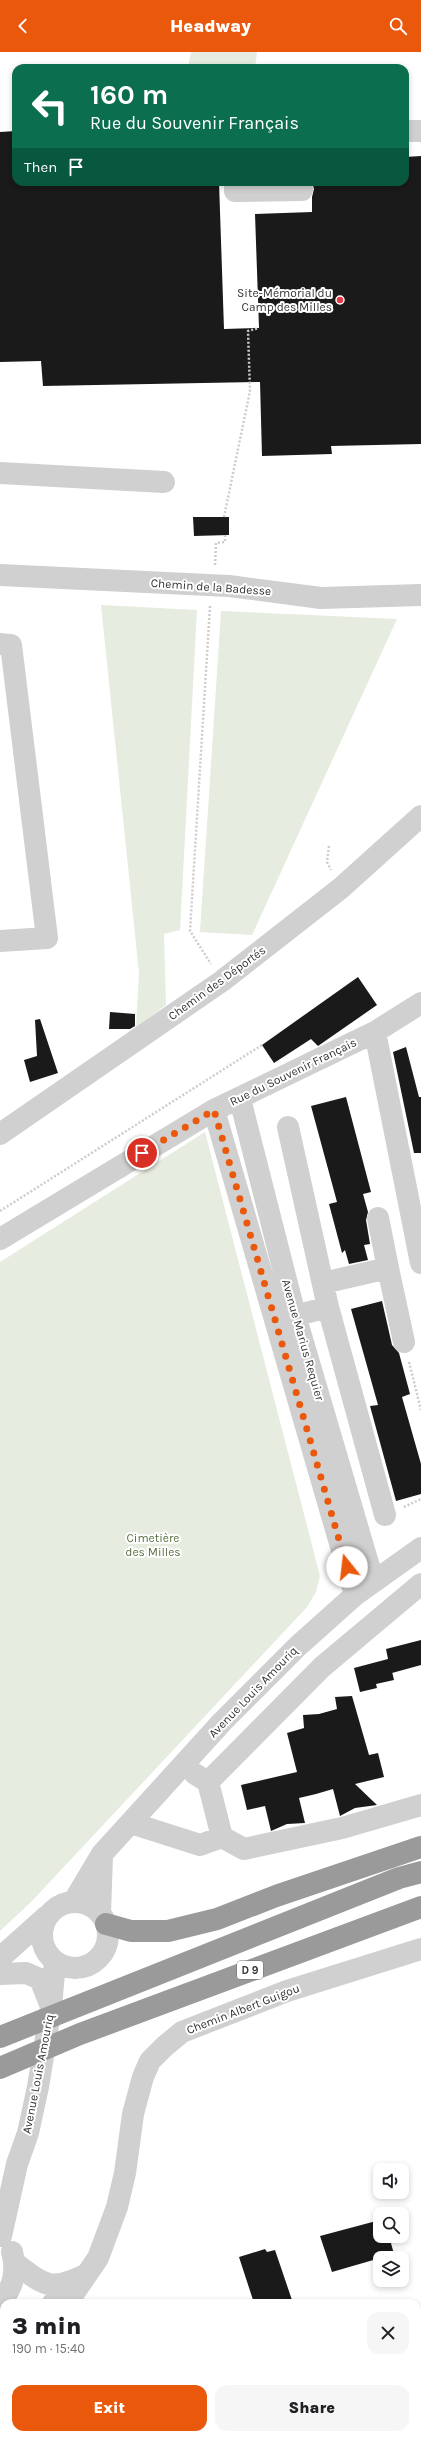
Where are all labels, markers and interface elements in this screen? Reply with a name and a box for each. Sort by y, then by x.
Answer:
icon: back [12,15,34,37]
text: Headway [170,15,251,37]
icon: search [387,15,409,37]
text: 160 m [90,78,168,111]
icon: left [24,80,76,132]
text: Rue du Souvenir Français [90,112,299,134]
icon: arrive [65,156,87,178]
text: Then [24,158,57,176]
place label: Site-Mémorial du Camp des Milles [237,286,332,314]
marker: Site-Mémorial du Camp des Milles [335,295,345,305]
street label: Chemin de la Badesse [150,576,272,598]
street label: Chemin des Déportés [166,943,268,1023]
street label: Rue du Souvenir Français [227,1035,359,1109]
pin [125,1136,159,1170]
icon: arrive [131,1142,153,1164]
street label: Avenue Marius Requier [279,1278,327,1403]
park label: Cimetière des Milles [125,1531,181,1559]
position arrow [326,1546,368,1588]
street label: Avenue Louis Amouriq [206,1643,300,1741]
road number: D 9 [237,1961,263,1979]
street label: Chemin Albert Guigou [184,1981,302,2037]
street label: Avenue Louis Amouriq [20,2013,56,2135]
map controls [373,2163,409,2287]
button: sound [373,2163,409,2199]
button: search [373,2207,409,2243]
button: layers [373,2251,409,2287]
text: 3 min [12,2312,81,2340]
button: close [367,2312,409,2354]
text: 190 m · 15:40 [12,2341,85,2356]
button: Exit [12,2385,207,2431]
button: Share [215,2385,409,2431]

